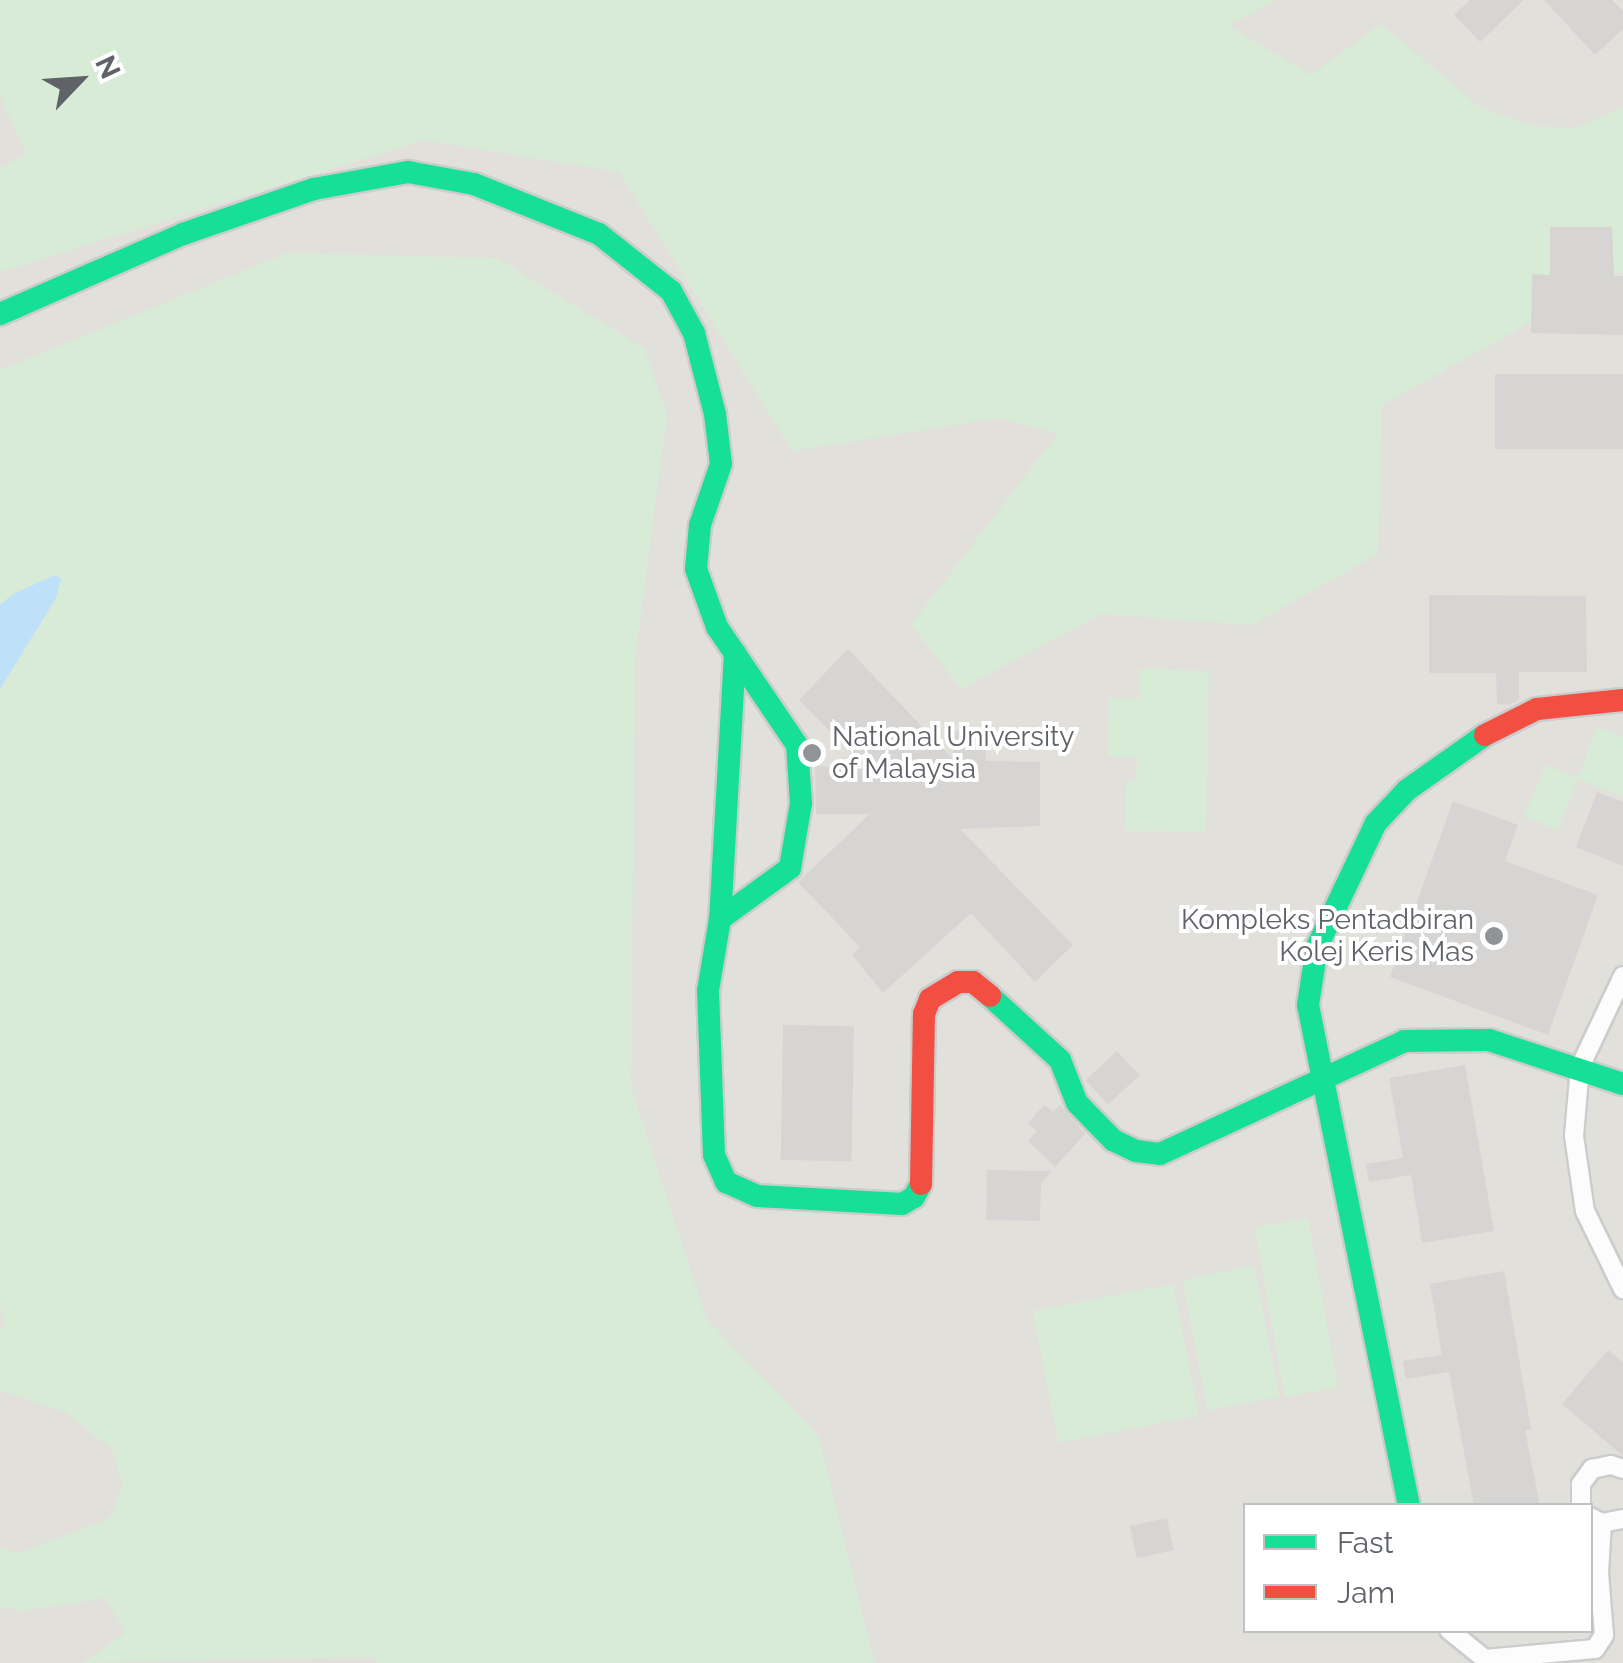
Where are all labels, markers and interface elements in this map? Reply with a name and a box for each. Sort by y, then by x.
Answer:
north arrow [30,30,130,130]
text: N [88,50,127,84]
place label: National University of Malaysia [832,720,1075,786]
marker: National University of Malaysia [801,742,823,764]
place label: Kompleks Pentadbiran Kolej Keris Mas [1181,903,1474,969]
marker: Kompleks Pentadbiran Kolej Keris Mas [1483,925,1505,947]
legend [1243,1503,1593,1633]
text: Fast [1337,1525,1394,1560]
text: Jam [1337,1575,1395,1610]

